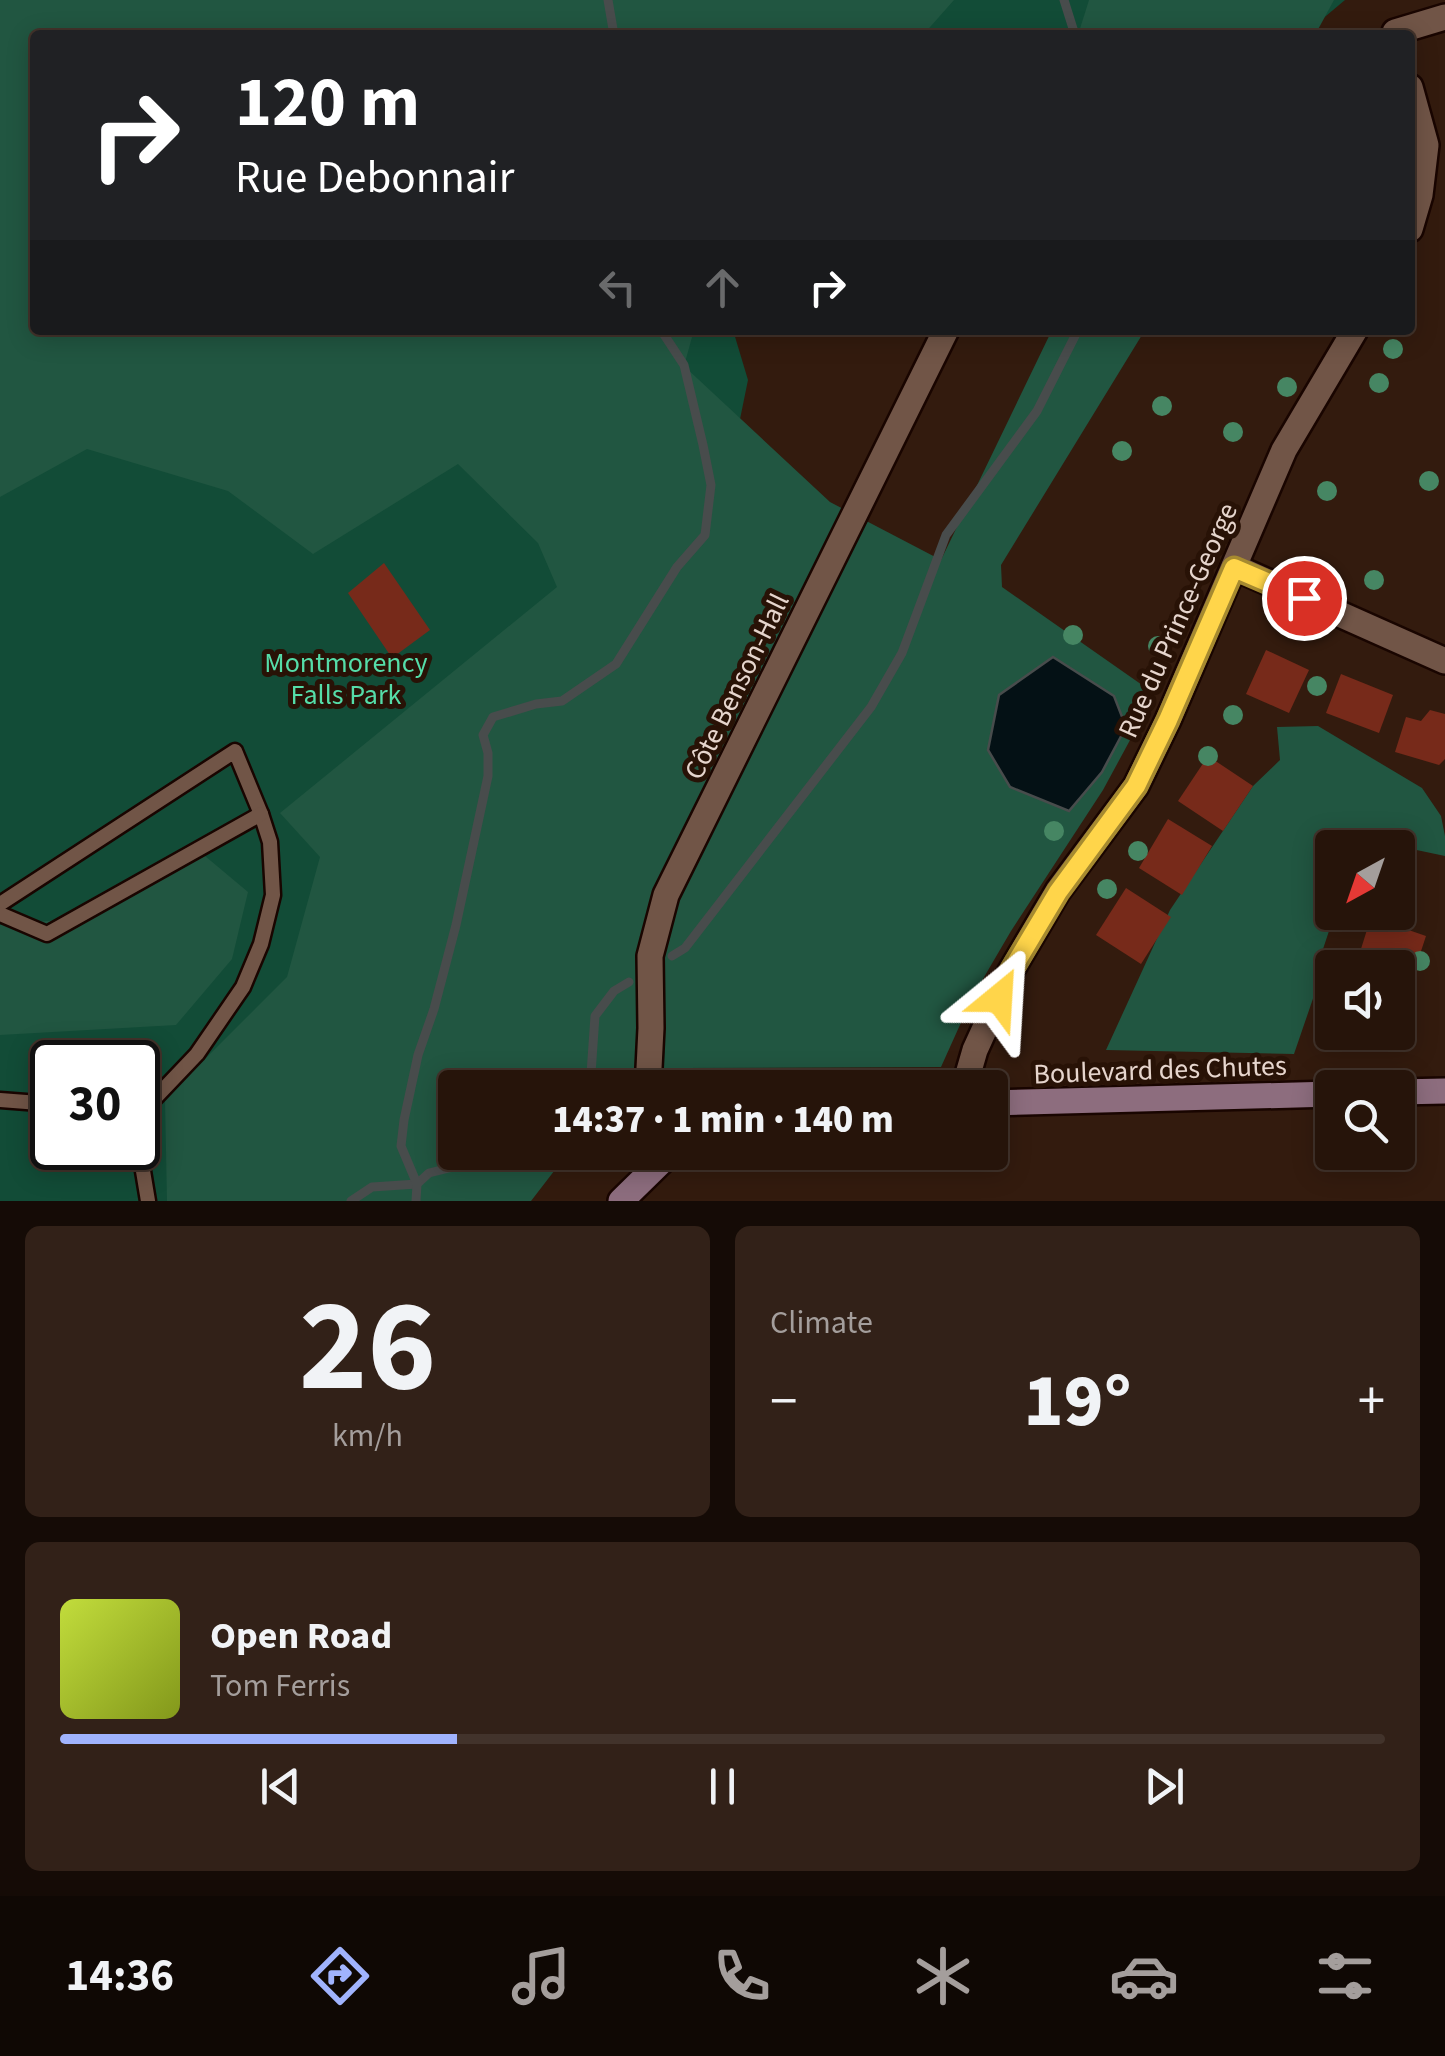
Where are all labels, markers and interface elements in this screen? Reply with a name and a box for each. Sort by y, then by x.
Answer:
text: 120 m [235,53,420,153]
icon: right [70,70,200,200]
text: Rue Debonnair [235,146,514,210]
icon: left [590,260,645,315]
icon: ahead [695,260,750,315]
icon: right [800,260,855,315]
street label: Rue du Prince-George [1108,497,1248,744]
pin [1262,556,1347,641]
icon: arrive [1277,571,1332,626]
street label: Côte Benson-Hall [675,587,799,786]
park label: Montmorency Falls Park [264,643,428,715]
north arrow [1315,830,1415,930]
map controls [1315,830,1415,1170]
position arrow [947,946,1051,1050]
button: sound [1315,950,1415,1050]
speed limit sign: 30 [30,1040,160,1170]
street label: Boulevard des Chutes [1033,1046,1287,1094]
button: search [1315,1070,1415,1170]
text: 14:37 · 1 min · 140 m [552,1093,894,1147]
text: 26 [299,1255,436,1440]
text: Climate [770,1300,873,1346]
text: 19° [1024,1348,1131,1455]
text: − [770,1363,797,1441]
text: + [1358,1363,1385,1441]
text: km/h [332,1413,403,1459]
text: Open Road [210,1609,392,1663]
text: Tom Ferris [210,1663,350,1709]
icon: previous [253,1759,308,1814]
icon: pause [695,1759,750,1814]
icon: next [1137,1759,1192,1814]
icon: directions [305,1941,375,2011]
icon: music [506,1941,576,2011]
icon: phone [707,1941,777,2011]
icon: climate [908,1941,978,2011]
icon: car [1109,1941,1179,2011]
icon: filters [1310,1941,1380,2011]
text: 14:36 [65,1944,174,2008]

